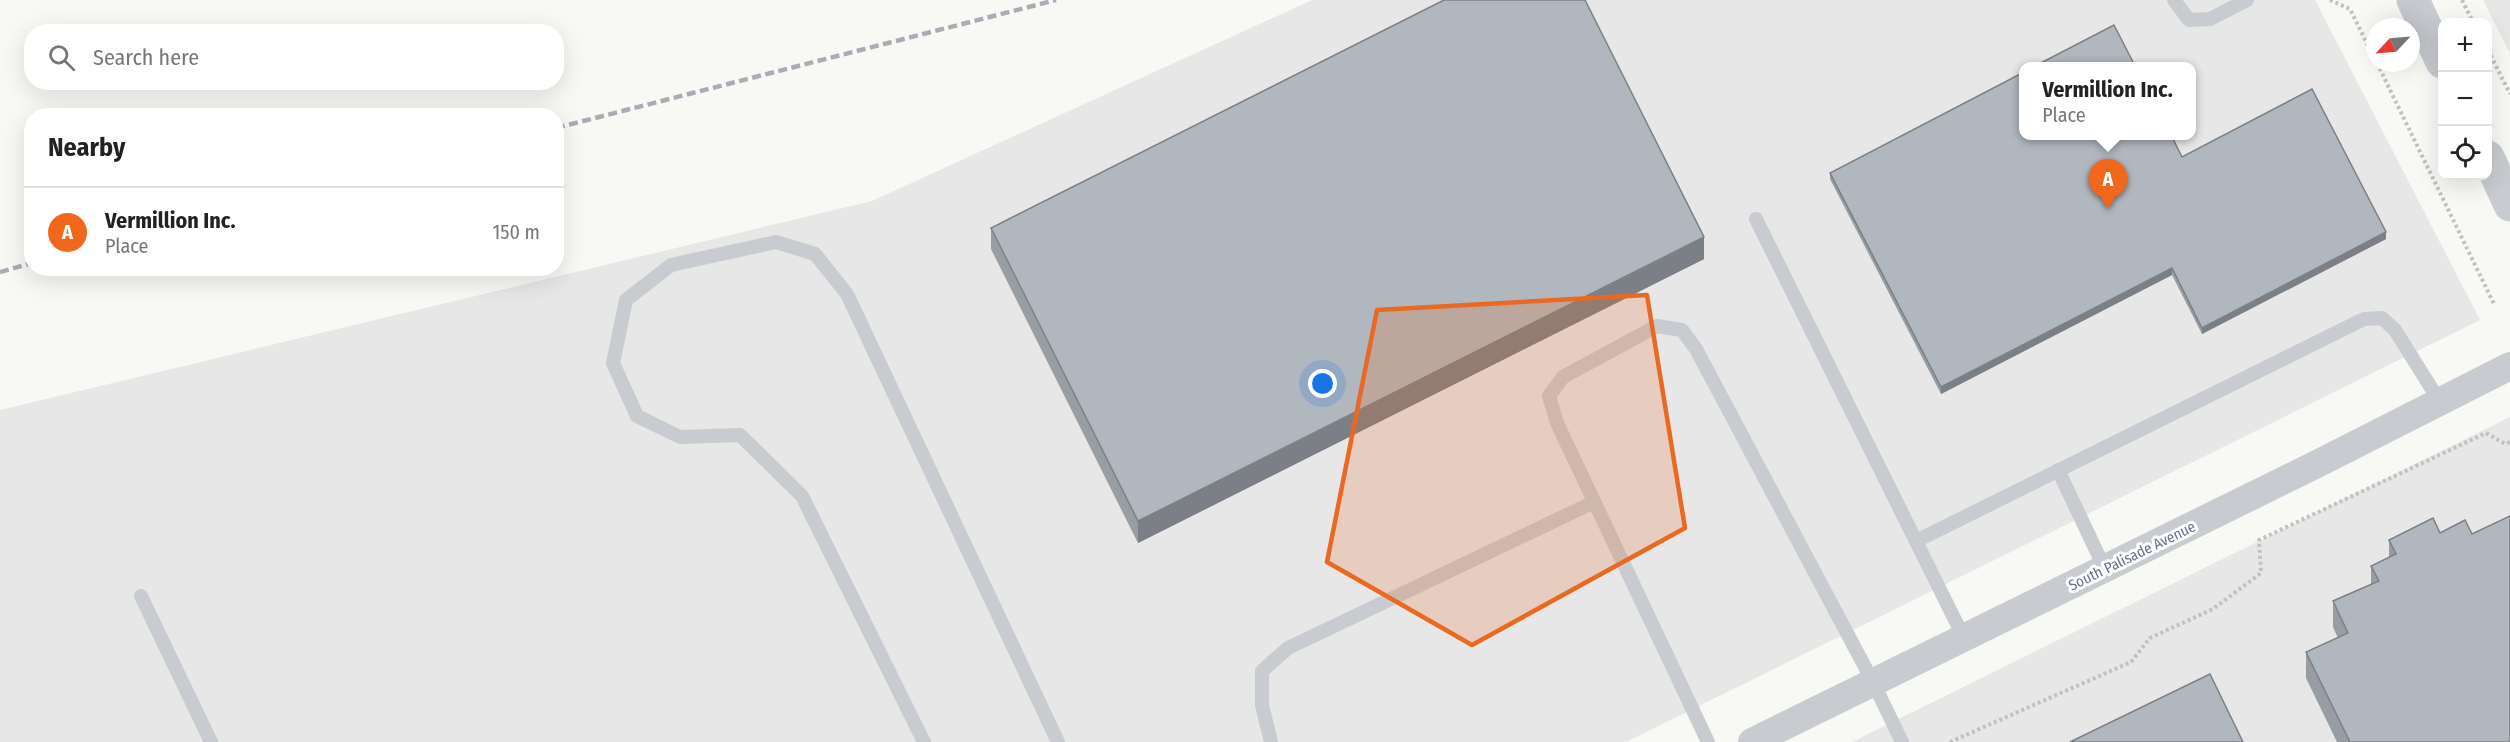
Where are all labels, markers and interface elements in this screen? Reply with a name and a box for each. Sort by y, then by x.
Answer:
north arrow [2366,18,2420,72]
map controls [2438,18,2492,180]
button: + [2438,18,2492,72]
search box [24,24,564,90]
icon: search [45,41,78,74]
text: Search here [93,44,199,71]
popup [2019,62,2196,140]
button: − [2438,72,2492,126]
text: Vermillion Inc. [2042,76,2173,103]
text: Place [2042,103,2086,127]
button: locate [2438,126,2492,180]
text: Nearby [48,132,125,163]
pin: A [2088,160,2128,209]
text: Vermillion Inc. [105,207,236,234]
text: A [62,220,73,244]
text: 150 m [493,220,540,244]
text: Place [105,234,148,258]
your location [1308,369,1337,398]
street label: South Palisade Avenue [2065,517,2199,595]

